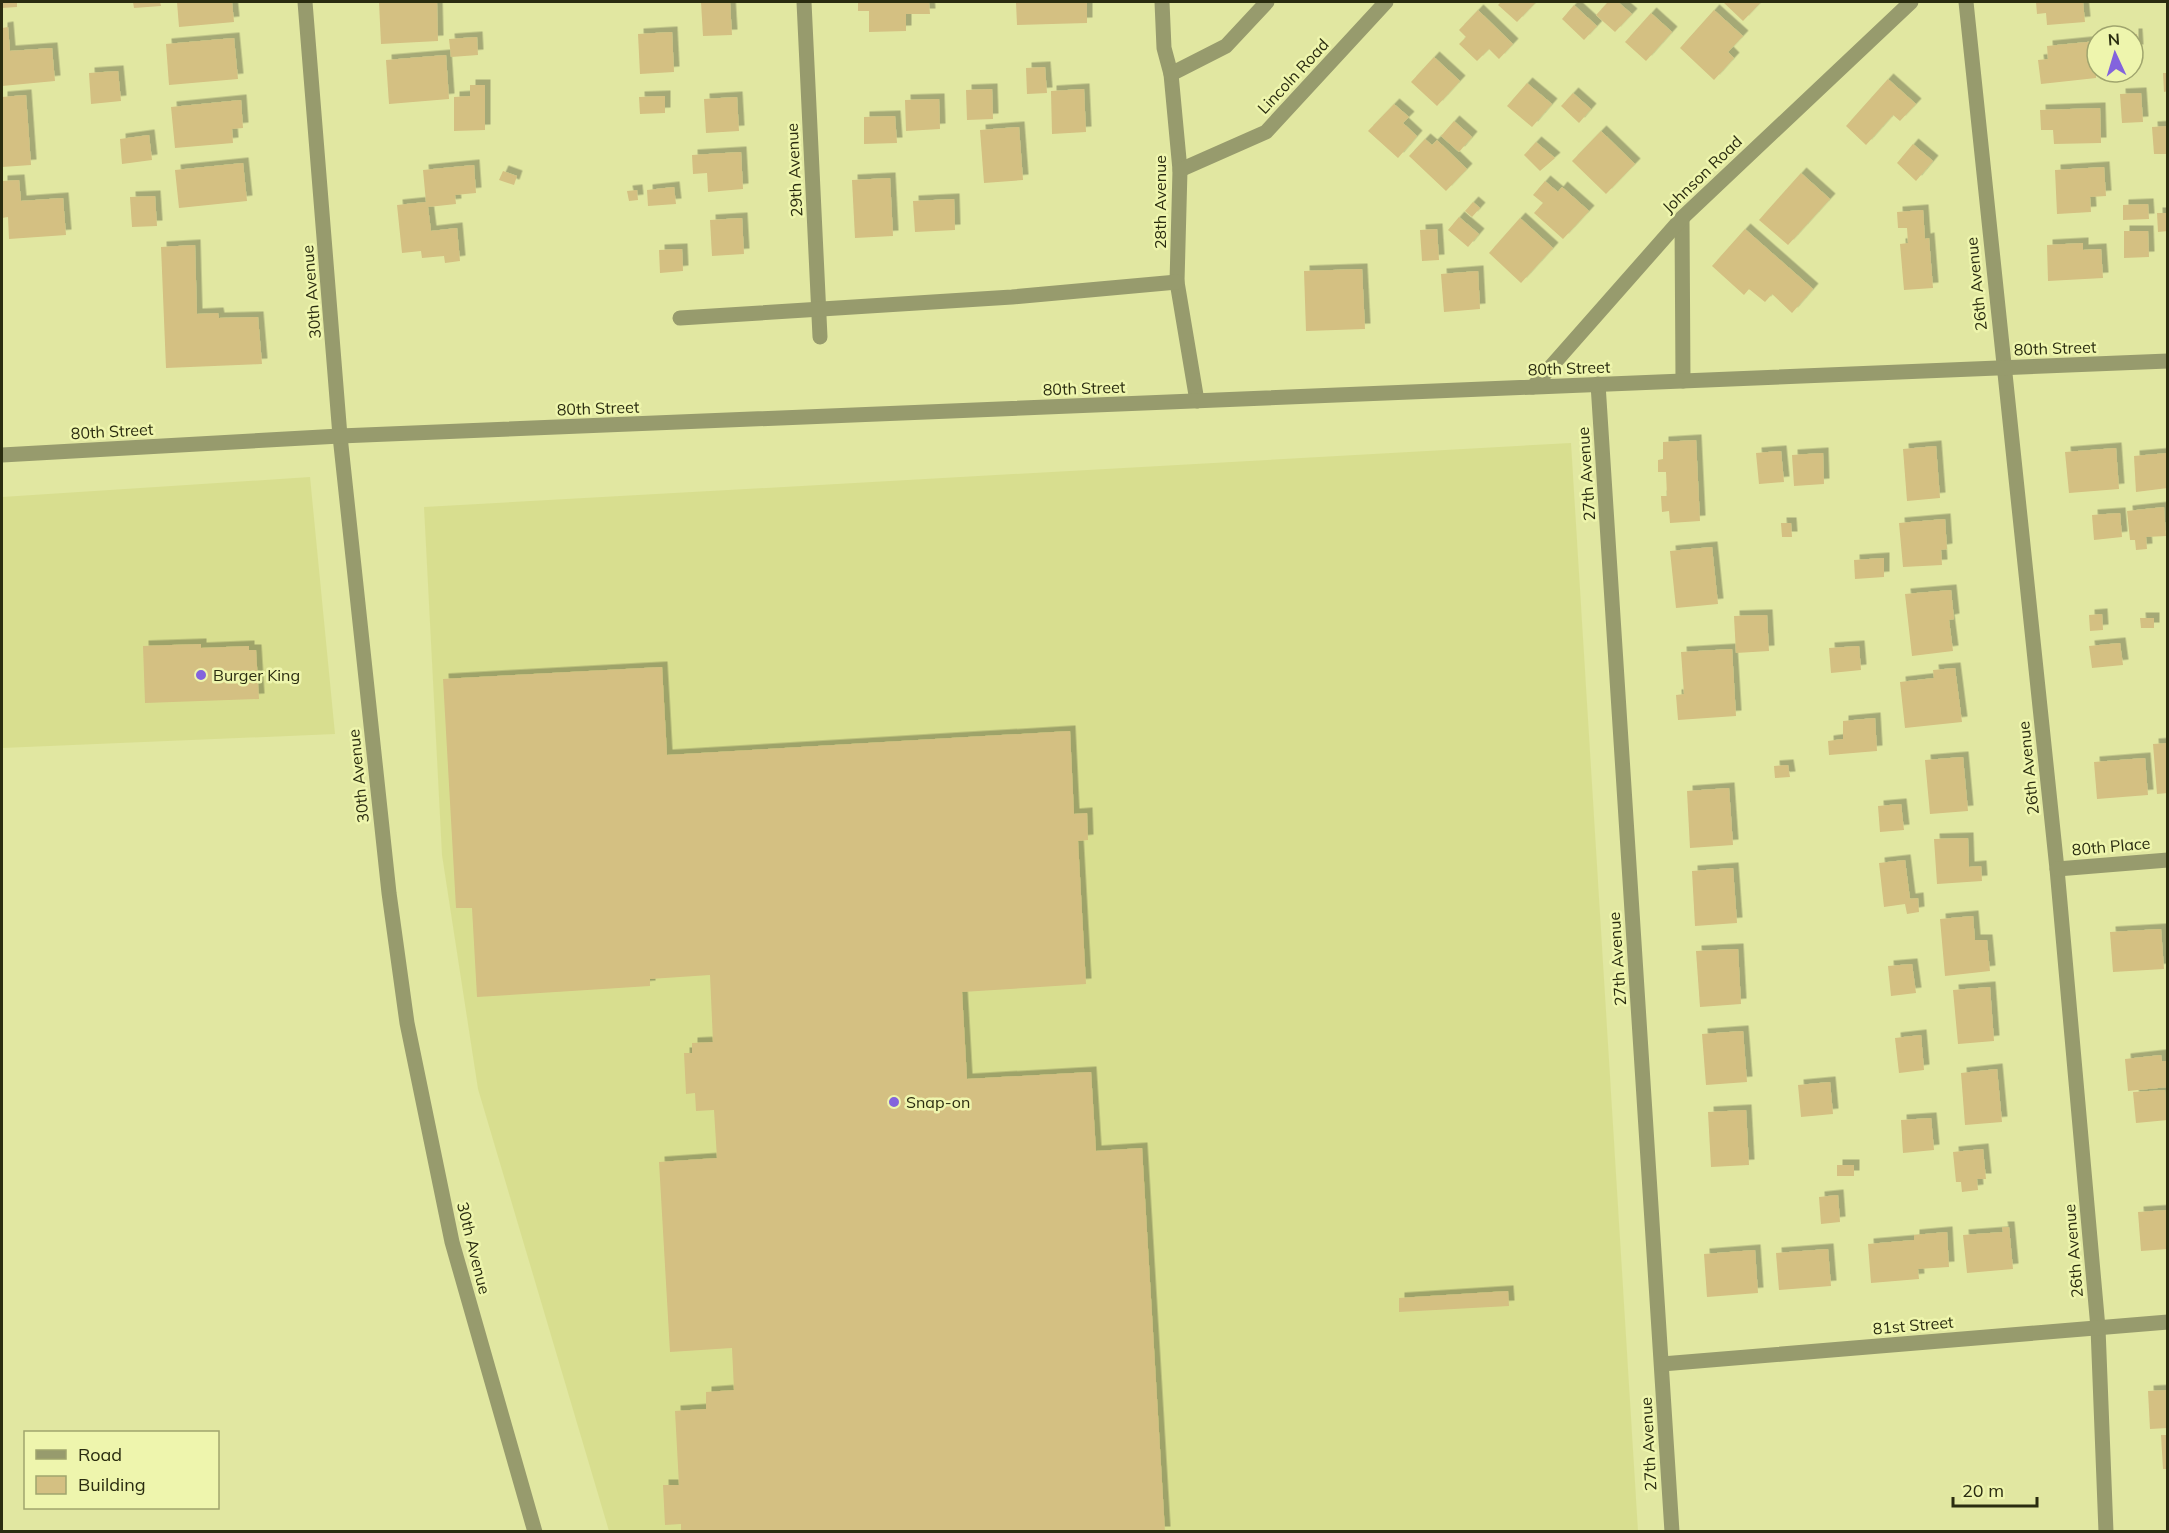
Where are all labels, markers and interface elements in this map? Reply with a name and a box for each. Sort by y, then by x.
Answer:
north arrow [2085,24,2145,84]
text: N [2107,29,2121,49]
street label: Lincoln Road [1253,34,1333,118]
street label: 29th Avenue [782,122,806,218]
street label: Johnson Road [1658,131,1746,217]
street label: 28th Avenue [1150,155,1170,249]
street label: 26th Avenue [1961,236,1991,332]
street label: 30th Avenue [297,244,325,340]
street label: 80th Street [2013,337,2097,359]
street label: 80th Street [1527,357,1611,379]
street label: 80th Street [1042,377,1126,399]
street label: 80th Street [556,397,640,419]
street label: 80th Street [70,419,154,443]
street label: 27th Avenue [1573,426,1599,522]
place label: Burger King [213,665,300,685]
marker: Burger King [194,668,208,682]
street label: 26th Avenue [2013,720,2043,816]
street label: 30th Avenue [343,728,373,824]
street label: 80th Place [2071,833,2151,859]
street label: 27th Avenue [1604,911,1630,1007]
place label: Snap-on [906,1092,970,1112]
marker: Snap-on [887,1095,901,1109]
street label: 30th Avenue [453,1200,495,1296]
street label: 26th Avenue [2059,1203,2087,1299]
street label: 81st Street [1872,1311,1955,1338]
street label: 27th Avenue [1636,1396,1660,1492]
legend [24,1431,219,1509]
text: Road [78,1443,122,1466]
scale bar [1953,1470,2037,1508]
text: Building [78,1473,146,1496]
text: 20 m [1962,1479,2004,1502]

